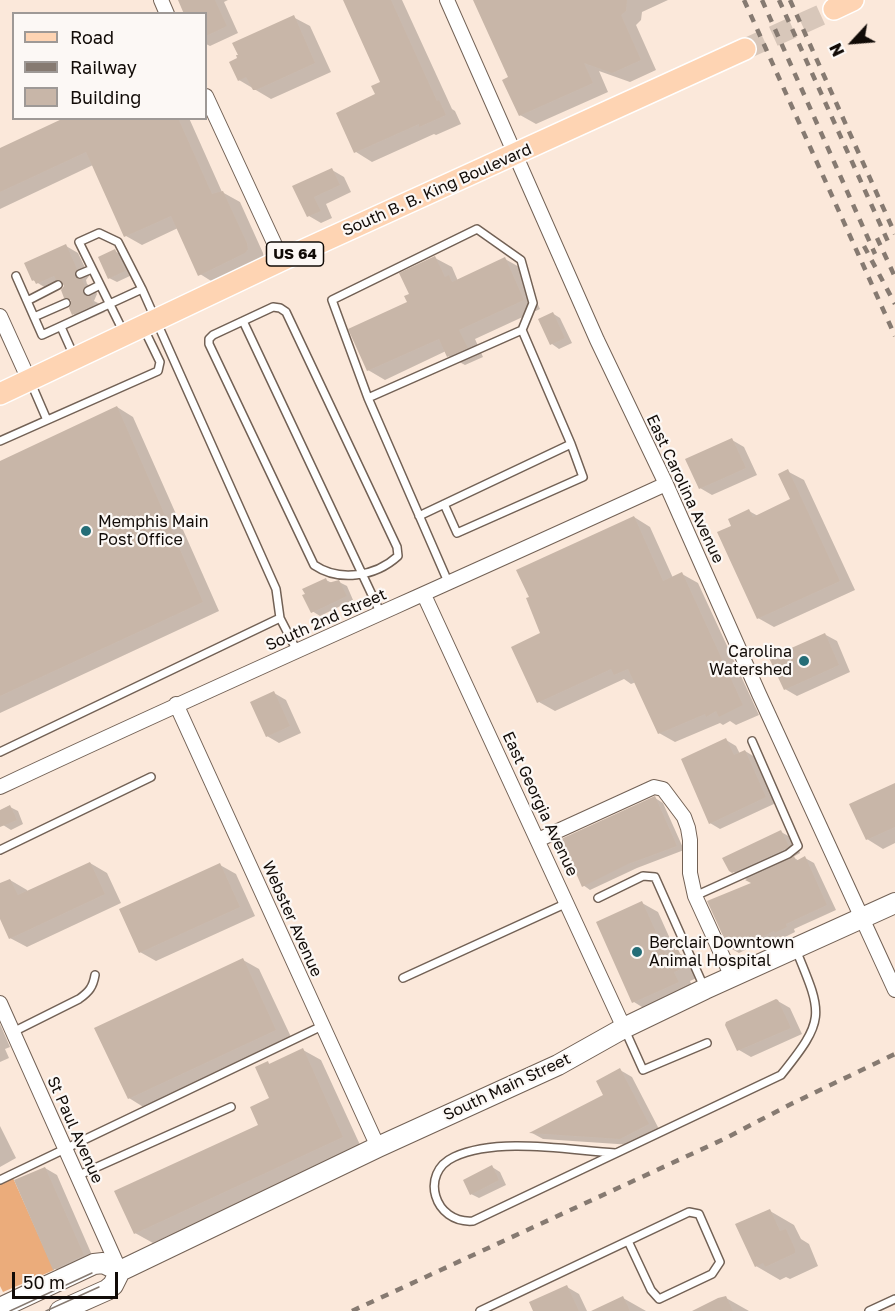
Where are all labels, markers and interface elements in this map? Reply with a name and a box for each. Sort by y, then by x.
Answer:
legend [12,12,207,120]
north arrow [823,12,883,72]
text: Road [70,26,114,48]
text: N [825,40,848,60]
text: Railway [70,56,137,78]
text: Building [70,86,141,108]
street label: South B. B. King Boulevard [340,140,534,240]
road number: US 64 [266,242,324,266]
street label: East Carolina Avenue [642,412,728,566]
place label: Memphis Main Post Office [98,512,209,550]
marker: Memphis Main Post Office [79,524,93,538]
street label: South 2nd Street [263,585,389,655]
place label: Carolina Watershed [709,642,792,680]
marker: Carolina Watershed [797,654,811,668]
street label: East Georgia Avenue [498,729,582,879]
street label: Webster Avenue [258,858,326,980]
place label: Berclair Downtown Animal Hospital [649,933,794,971]
marker: Berclair Downtown Animal Hospital [630,945,644,959]
street label: South Main Street [440,1049,574,1125]
street label: St Paul Avenue [43,1074,107,1186]
scale bar [15,1260,122,1298]
text: 50 m [23,1271,65,1293]

